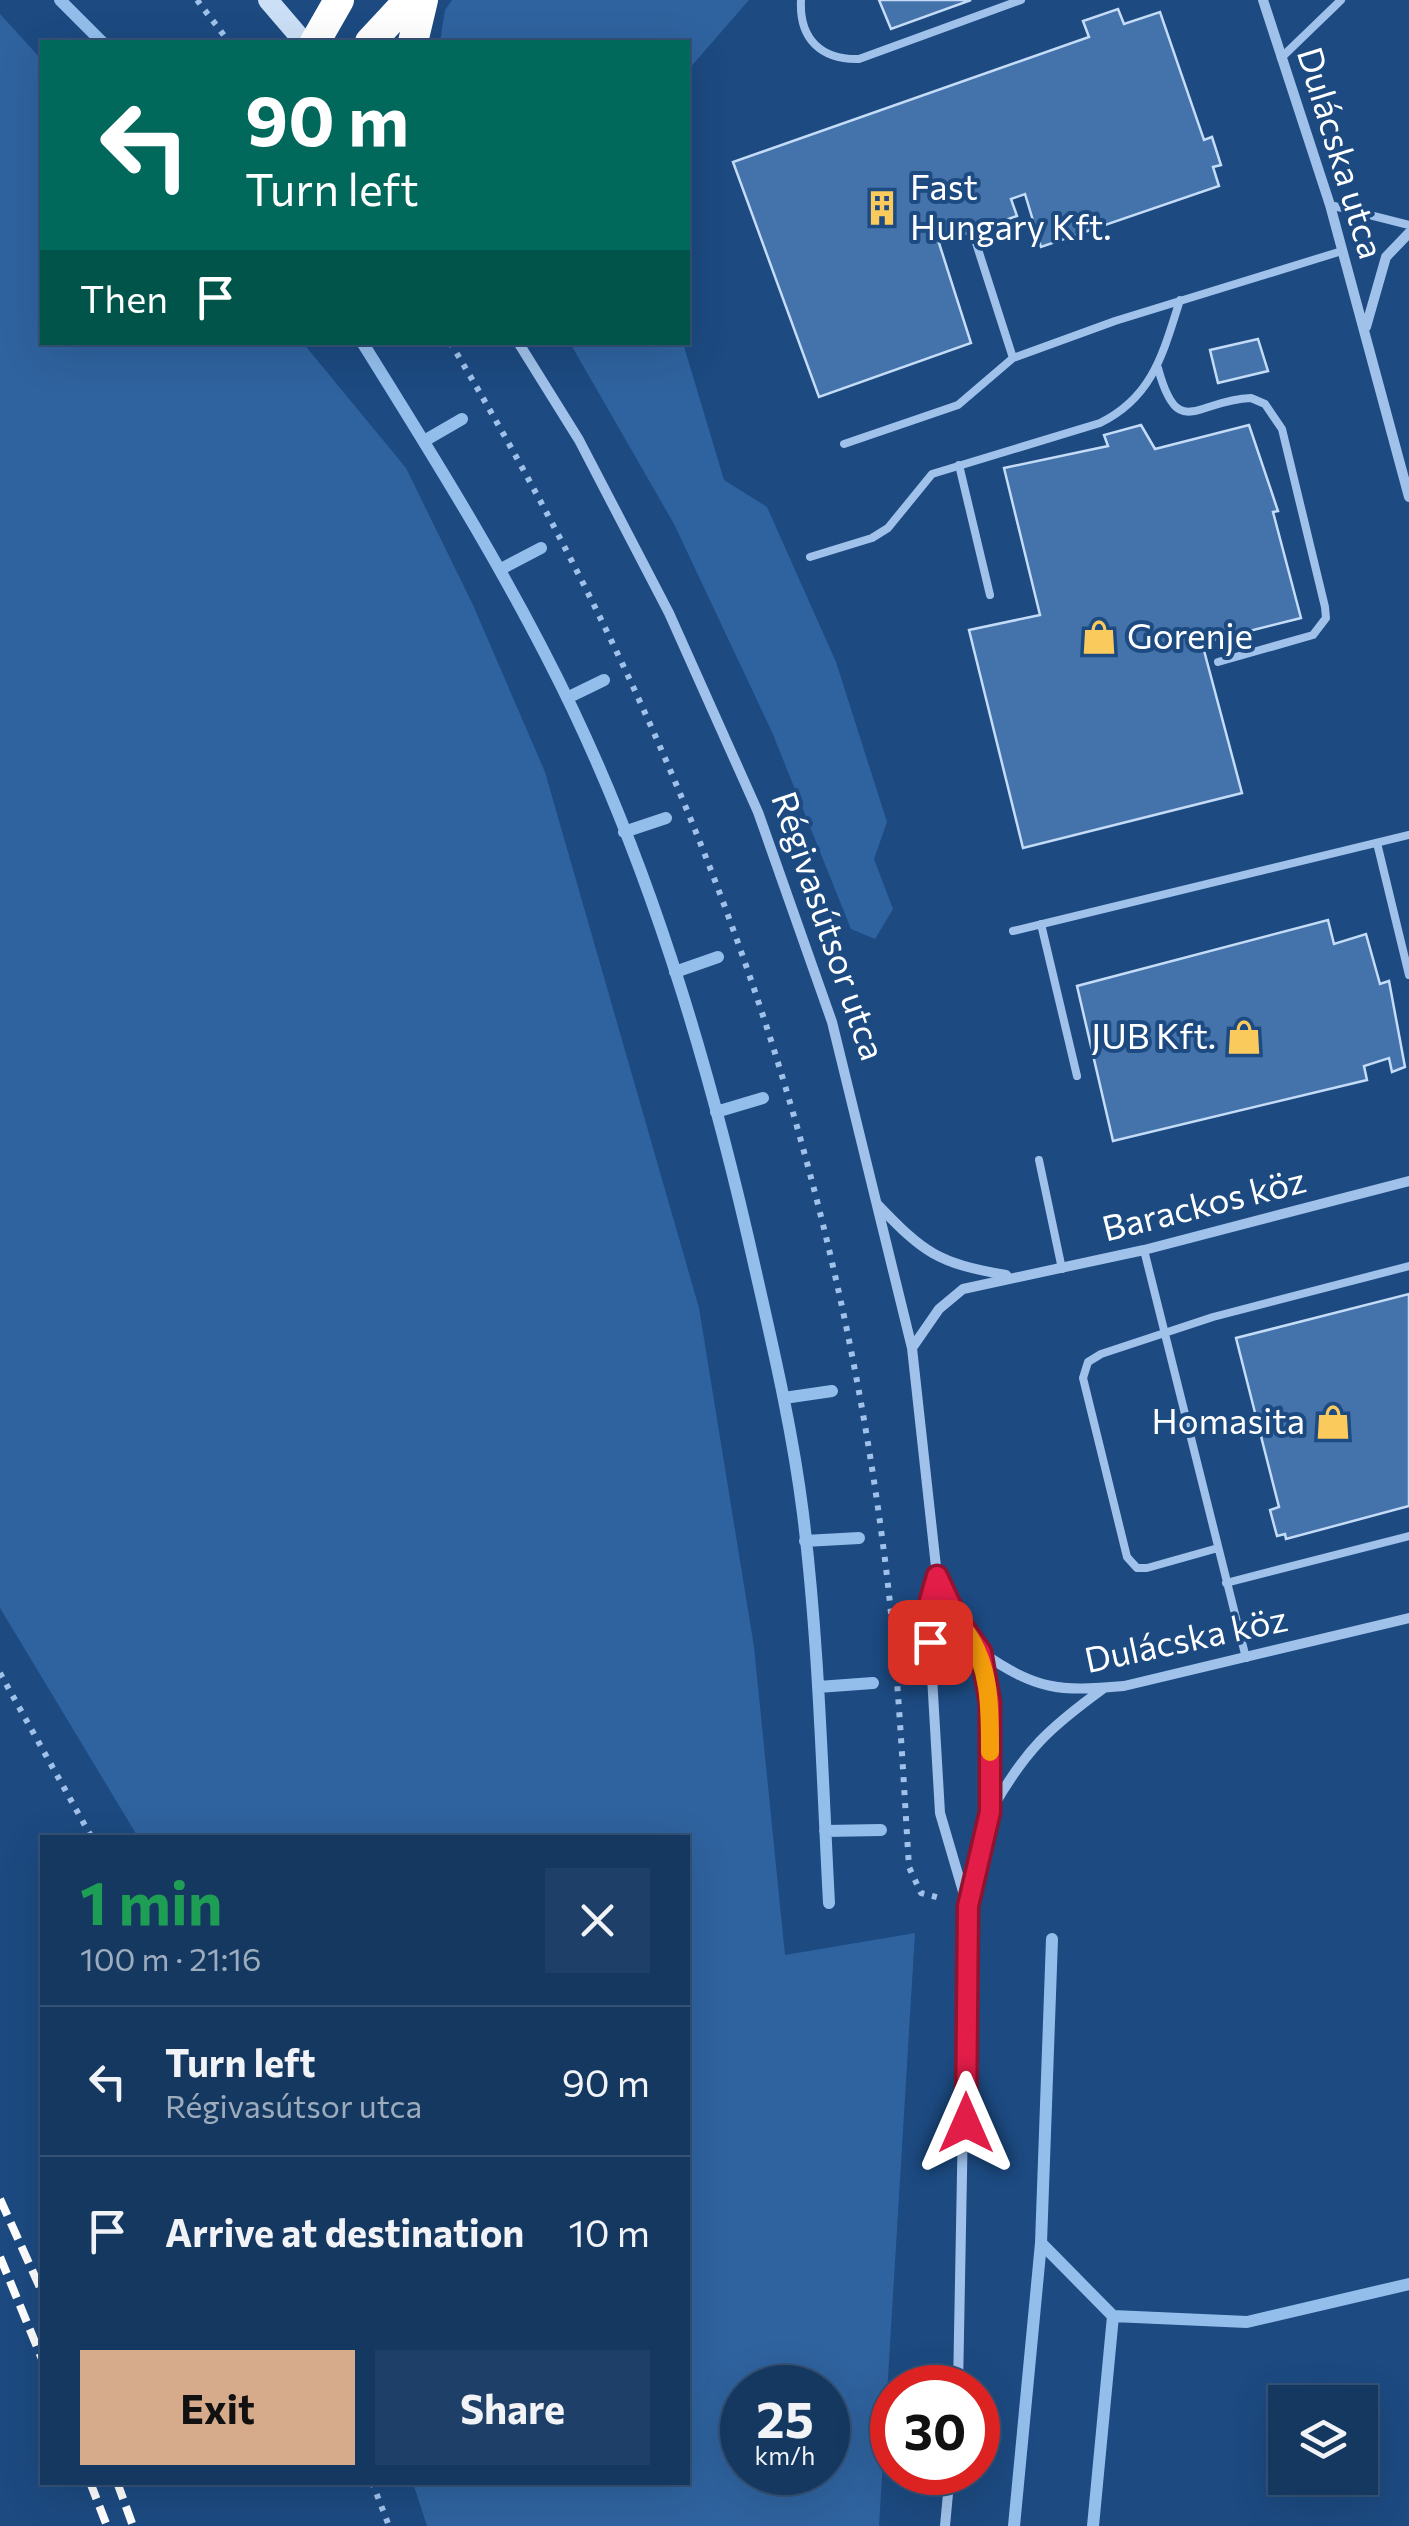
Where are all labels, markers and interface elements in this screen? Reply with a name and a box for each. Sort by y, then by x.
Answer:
street label: Dulácska utca [1290,41,1395,263]
text: 90 m [245,75,409,160]
icon: left [80,80,210,210]
text: Turn left [245,160,419,215]
place label: Fast Hungary Kft. [910,164,1112,247]
building icon: Fast Hungary Kft. [863,189,901,227]
icon: arrive [188,270,243,325]
text: Then [80,274,168,321]
place label: Gorenje [1127,613,1253,656]
shop icon: Gorenje [1080,618,1118,656]
street label: Régivasútsor utca [764,785,896,1065]
place label: JUB Kft. [1091,1013,1216,1056]
shop icon: JUB Kft. [1225,1018,1263,1056]
street label: Barackos köz [1097,1157,1309,1249]
place label: Homasita [1151,1398,1305,1441]
shop icon: Homasita [1314,1403,1352,1441]
street label: Dulácska köz [1080,1595,1291,1680]
pin [888,1600,973,1685]
icon: arrive [903,1615,958,1670]
text: 1 min [80,1864,222,1937]
button: close [545,1868,650,1973]
text: 100 m · 21:16 [80,1938,261,1978]
text: Turn left [165,2038,316,2085]
icon: left [80,2054,135,2109]
text: 90 m [562,2058,650,2105]
position arrow [914,2071,1018,2175]
text: Régivasútsor utca [165,2085,422,2125]
icon: arrive [80,2204,135,2259]
text: Arrive at destination [165,2208,524,2255]
text: 10 m [569,2208,650,2255]
button: Exit [80,2350,355,2465]
button: Share [375,2350,650,2465]
speed limit sign: 30 [870,2365,1000,2495]
map controls [1268,2385,1378,2495]
button: layers [1268,2385,1378,2495]
text: 25 [756,2387,814,2448]
text: km/h [755,2440,815,2470]

